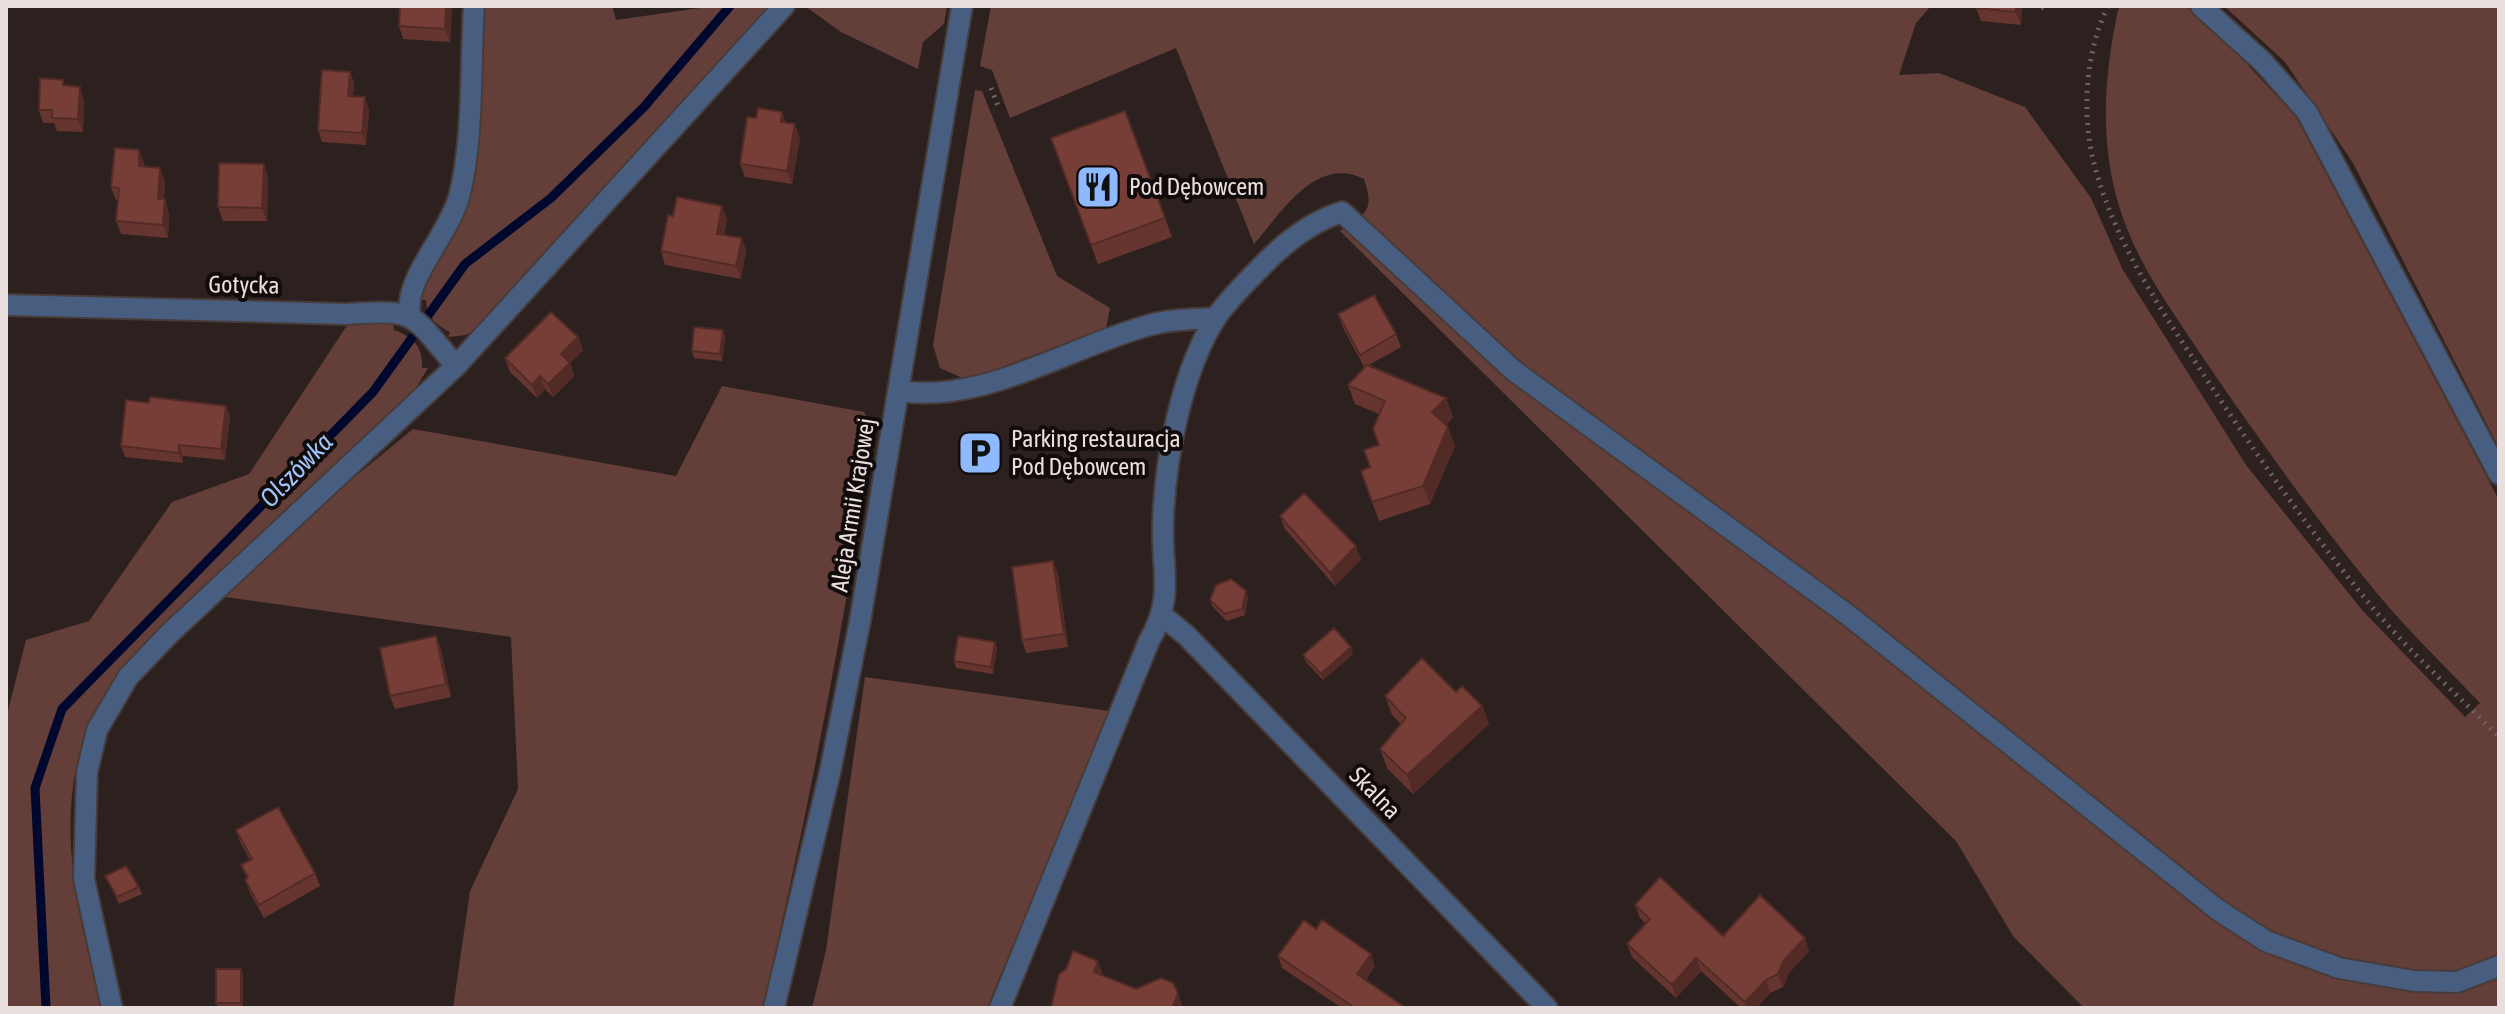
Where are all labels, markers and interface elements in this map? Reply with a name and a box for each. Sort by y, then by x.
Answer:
restaurant icon: Pod Dębowcem [1074,163,1122,211]
place label: Pod Dębowcem [1129,173,1264,200]
street label: Gotycka [208,270,280,299]
street label: Aleja Armii Krajowej [825,416,880,594]
place label: Parking restauracja Pod Dębowcem [1011,425,1181,480]
water label: Olszówka [254,427,338,513]
parking icon: Parking restauracja Pod Dębowcem [956,429,1004,477]
street label: Skalna [1344,761,1406,824]

